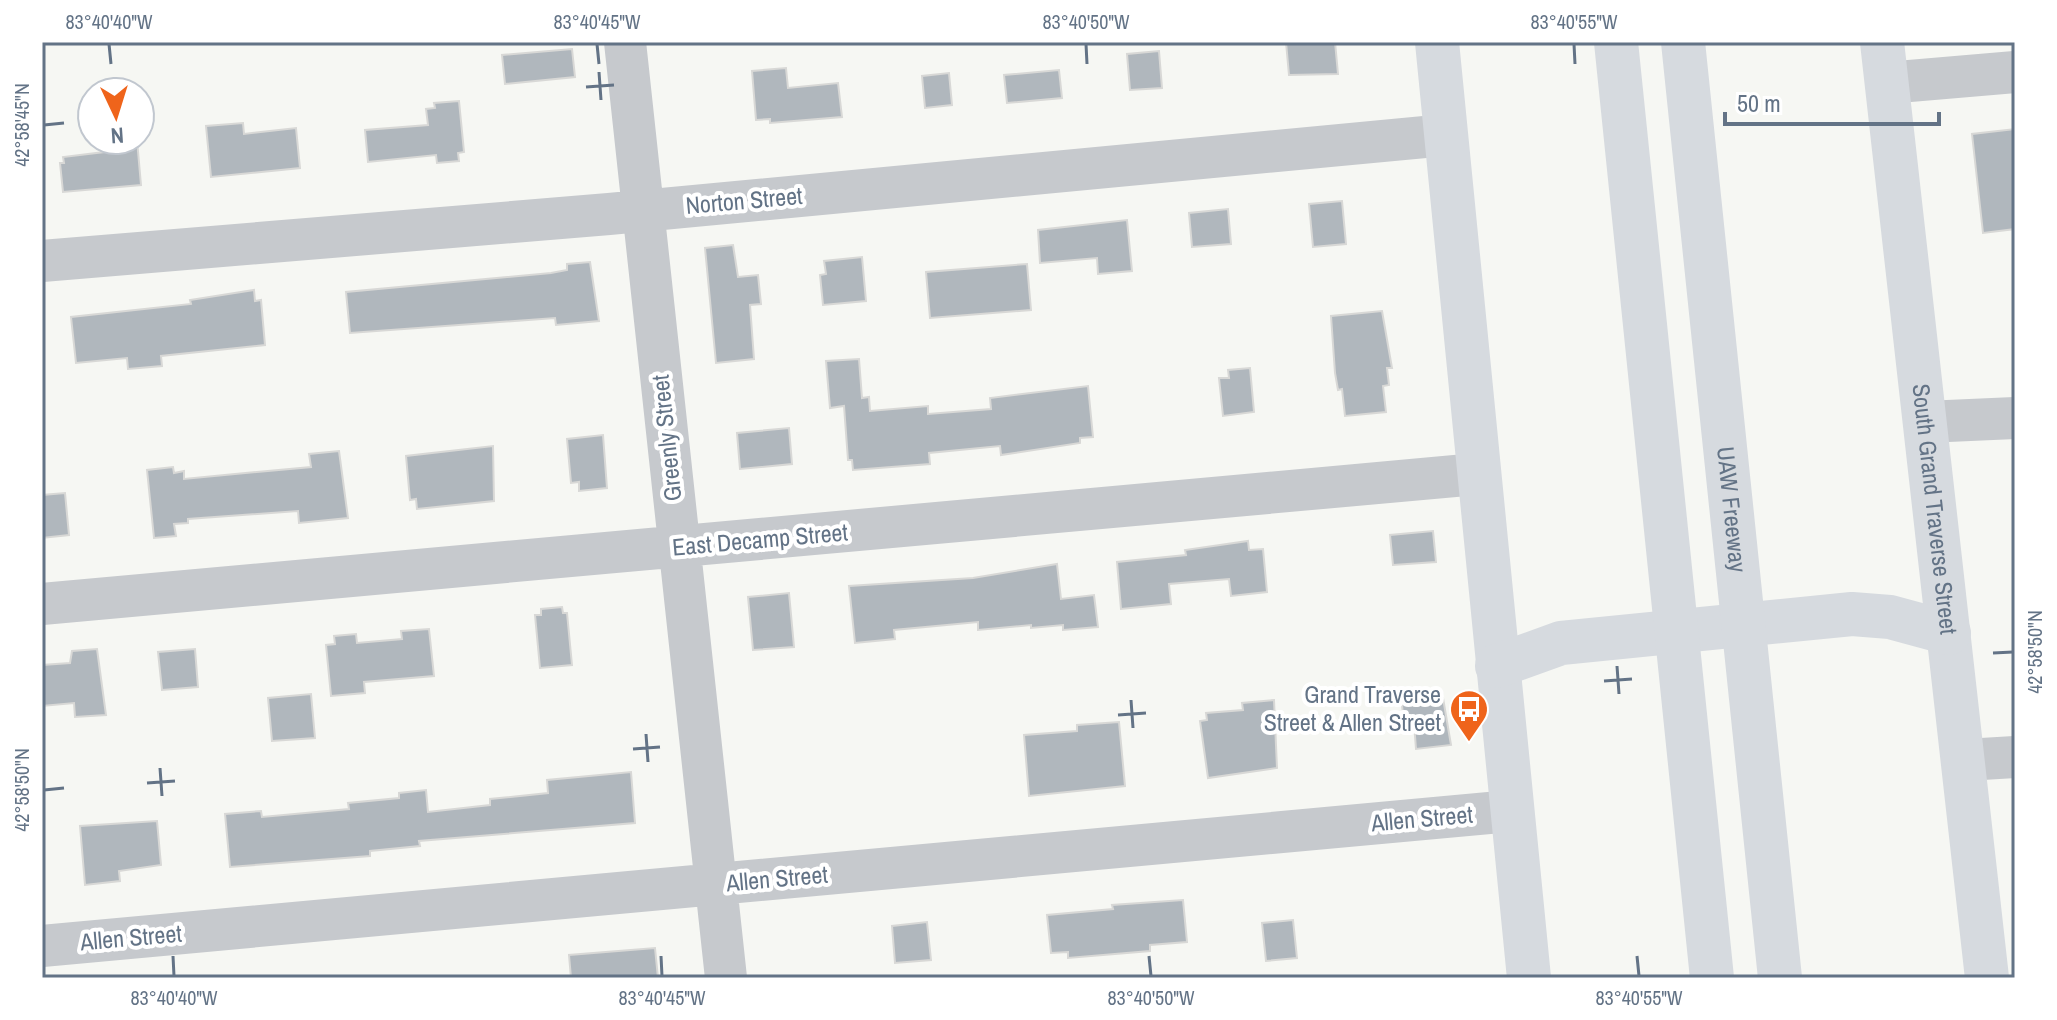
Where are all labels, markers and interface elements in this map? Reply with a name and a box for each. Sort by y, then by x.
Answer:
text: 83°40'40"W [65,8,153,35]
text: 83°40'45"W [553,8,641,35]
text: 83°40'50"W [1042,8,1130,35]
text: 83°40'55"W [1530,8,1618,35]
north arrow [76,76,156,156]
scale bar [1725,76,1939,126]
text: 42°58'45"N [8,83,35,167]
text: 50 m [1737,87,1781,119]
text: N [110,121,125,151]
street label: Norton Street [684,179,804,221]
street label: Greenly Street [643,373,689,503]
street label: South Grand Traverse Street [1905,382,1965,636]
street label: UAW Freeway [1710,445,1755,574]
street label: East Decamp Street [671,515,850,563]
text: 42°58'50"N [2021,610,2048,694]
place label: Grand Traverse Street & Allen Street [1264,678,1442,738]
bus stop icon: Grand Traverse Street & Allen Street [1448,688,1490,743]
text: 42°58'50"N [8,748,35,832]
street label: Allen Street [1369,798,1475,838]
street label: Allen Street [724,858,830,898]
street label: Allen Street [78,917,184,957]
text: 83°40'40"W [130,984,218,1011]
text: 83°40'45"W [618,984,706,1011]
text: 83°40'50"W [1107,984,1195,1011]
text: 83°40'55"W [1595,984,1683,1011]

